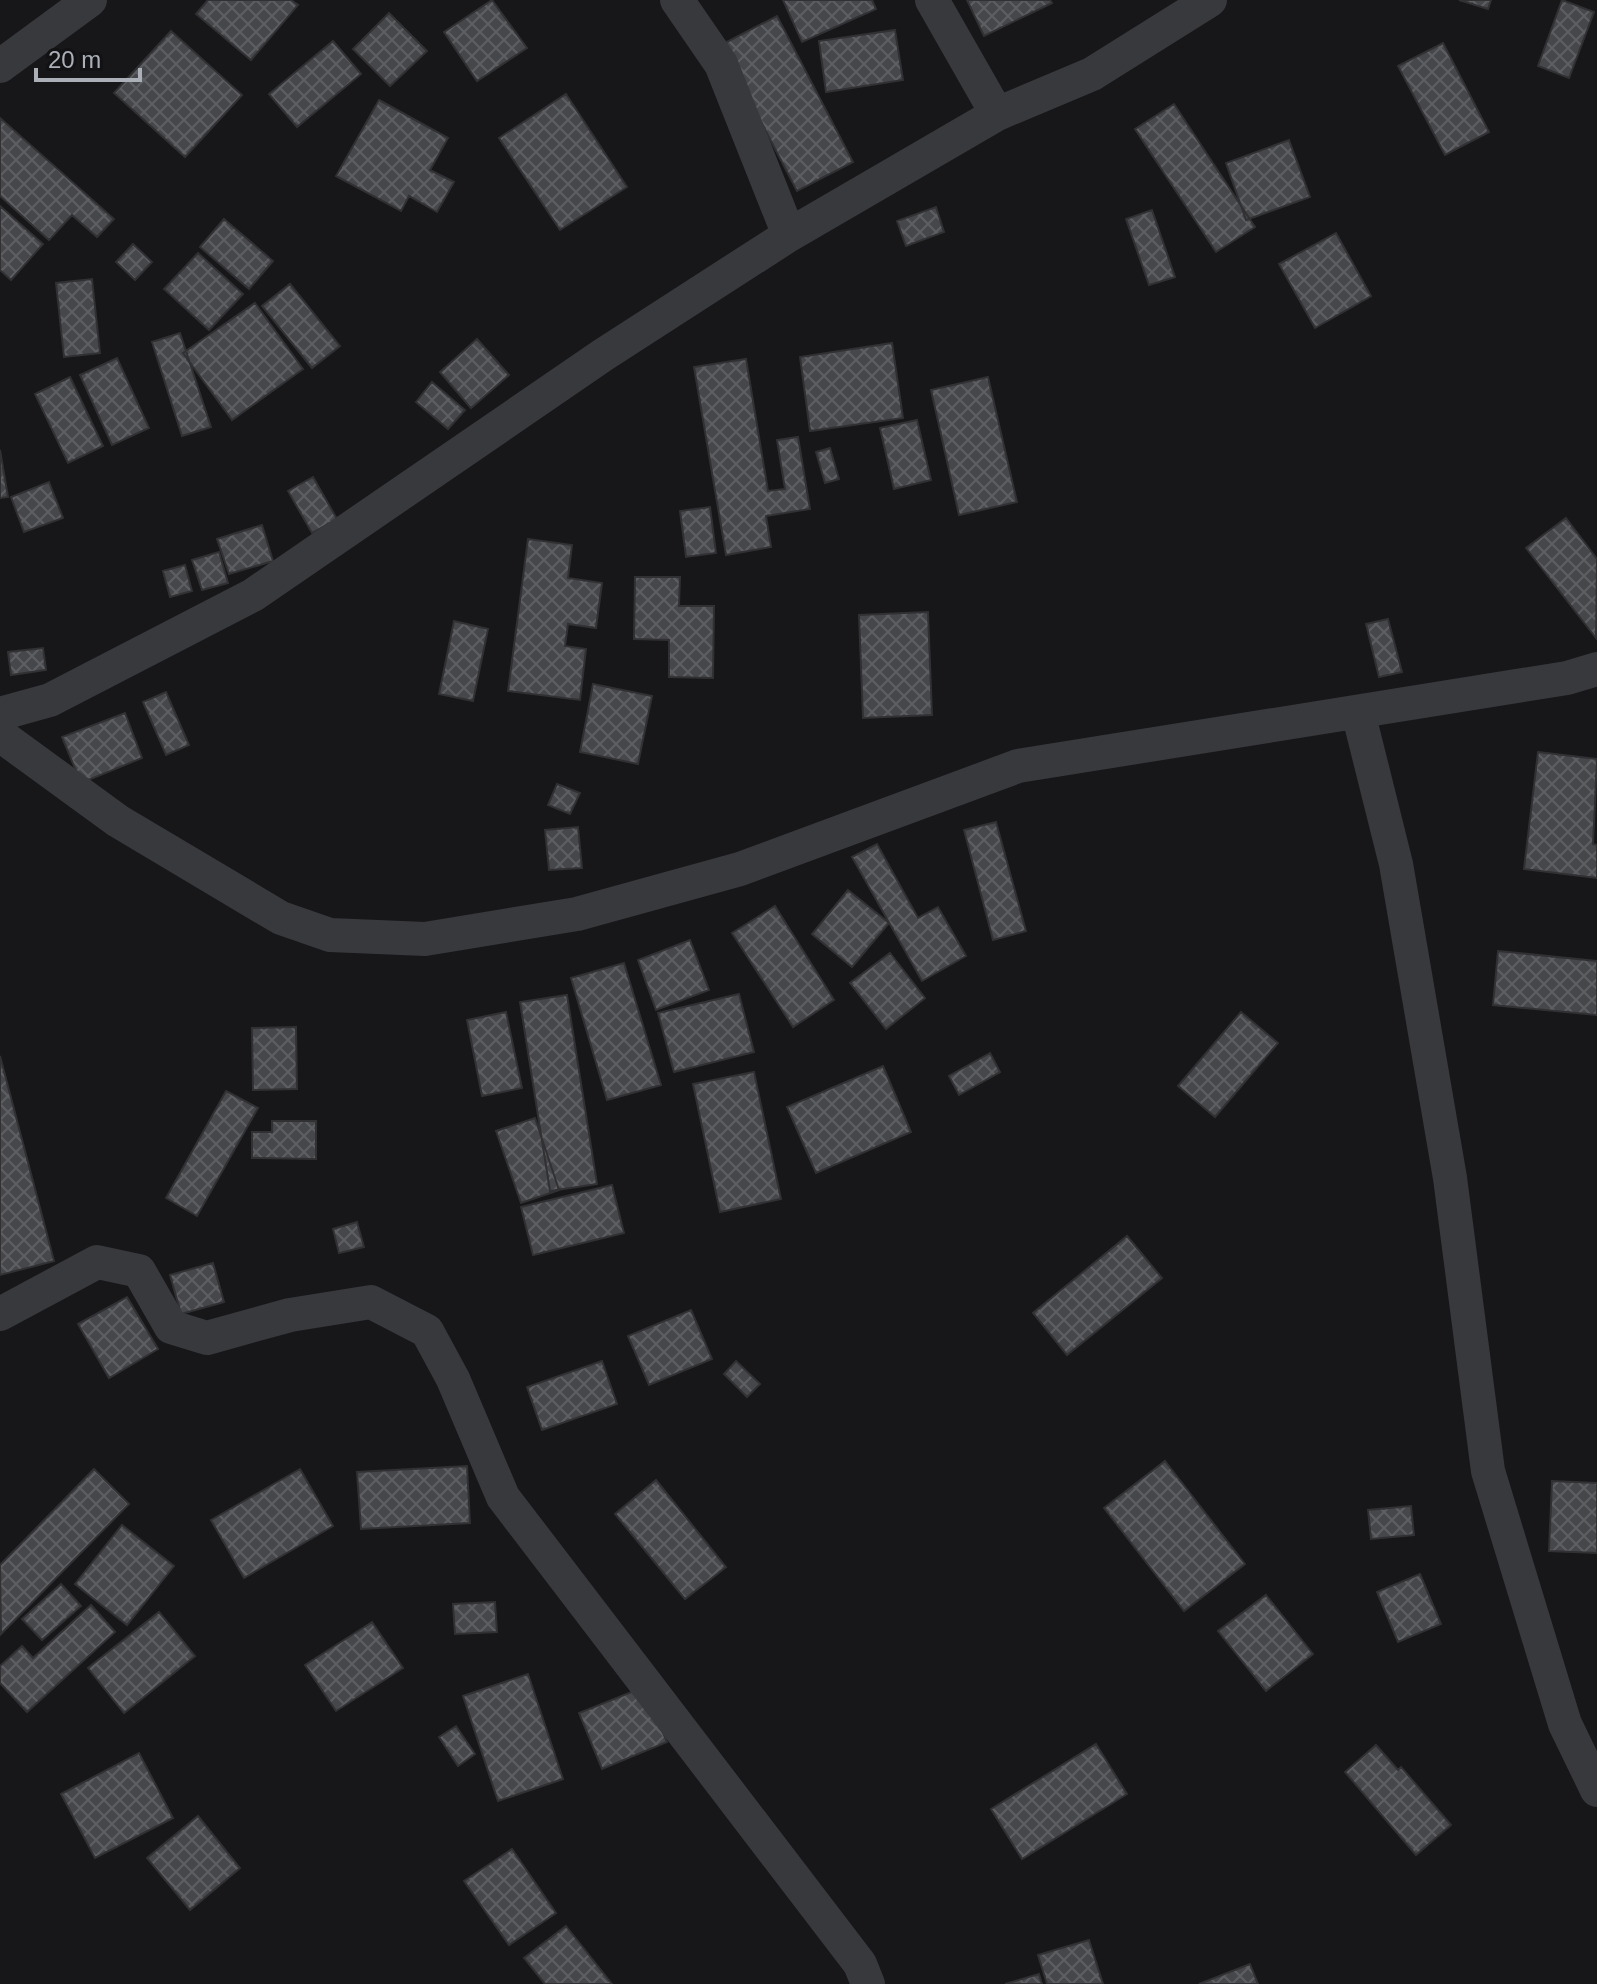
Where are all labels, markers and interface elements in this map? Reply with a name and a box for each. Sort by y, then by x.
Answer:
scale bar [36,32,140,82]
text: 20 m [48,46,101,73]

